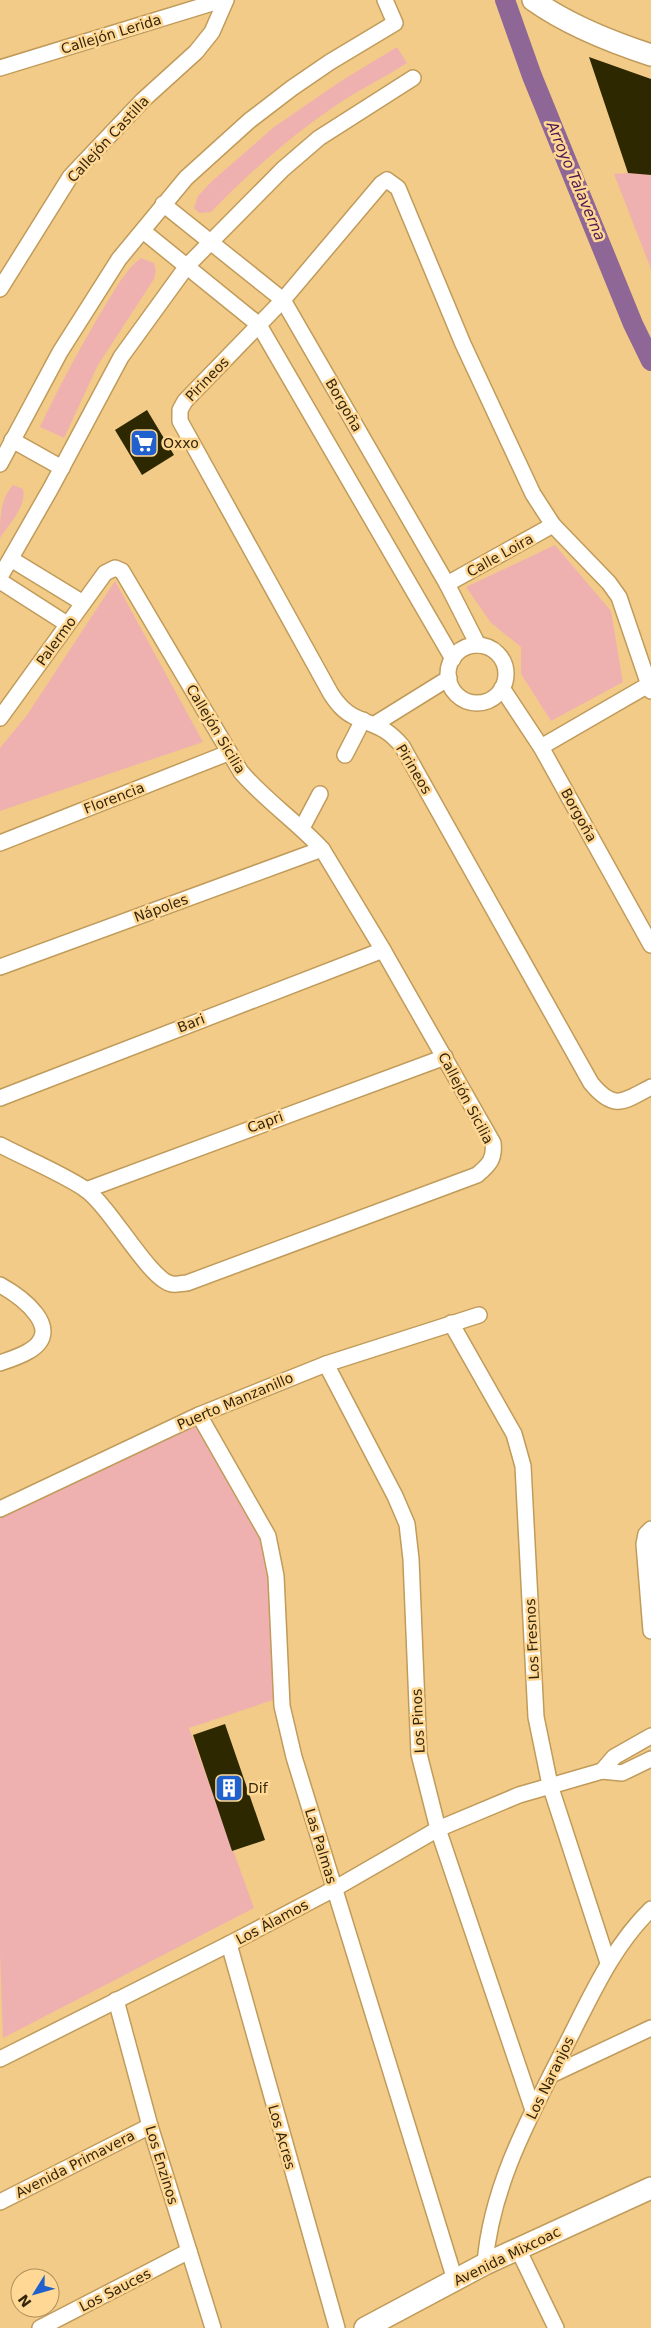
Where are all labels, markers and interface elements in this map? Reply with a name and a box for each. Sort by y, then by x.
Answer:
street label: Callejón Lerida [59,11,163,57]
street label: Callejón Castilla [64,93,152,185]
water label: Arroyo Talaverna [542,118,609,243]
street label: Pirineos [182,354,232,404]
street label: Borgoña [322,376,366,434]
supermarket icon: Oxxo [129,428,159,458]
place label: Oxxo [163,435,199,451]
street label: Calle Loira [464,530,536,580]
street label: Palermo [33,613,79,669]
street label: Callejón Sicilia [183,681,249,777]
street label: Pirineos [393,741,435,797]
street label: Florencia [81,779,147,817]
street label: Borgoña [558,785,600,845]
street label: Nápoles [132,891,190,925]
street label: Bari [175,1011,207,1035]
street label: Callejón Sicilia [435,1050,497,1146]
street label: Capri [245,1108,285,1136]
street label: Puerto Manzanillo [175,1369,295,1433]
street label: Los Fresnos [522,1598,542,1680]
street label: Los Pinos [408,1688,428,1754]
building icon: Dif [214,1773,244,1803]
place label: Dif [248,1780,269,1796]
street label: Las Palmas [302,1806,340,1886]
street label: Los Álamos [233,1896,311,1948]
street label: Los Naranjos [523,2034,577,2122]
street label: Los Acres [265,2103,299,2171]
street label: Los Enzinos [142,2124,182,2206]
street label: Avenida Primavera [13,2127,137,2201]
street label: Avenida Mixcoac [451,2223,563,2289]
street label: Los Sauces [77,2265,153,2315]
north arrow [10,2268,60,2318]
text: N [15,2291,35,2310]

